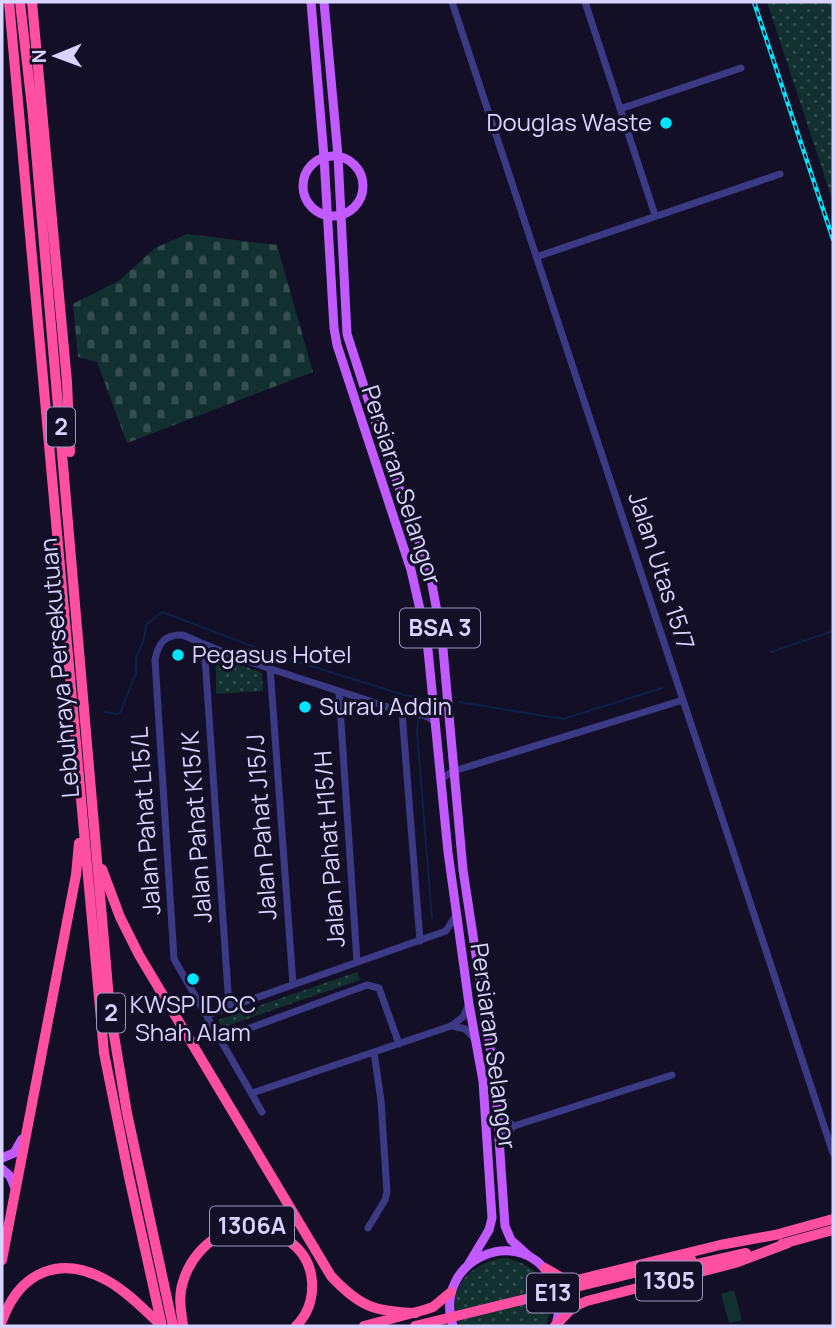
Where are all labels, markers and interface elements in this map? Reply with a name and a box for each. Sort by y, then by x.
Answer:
north arrow [21,21,91,91]
text: N [26,49,52,63]
place label: Douglas Waste [486,105,652,138]
marker: Douglas Waste [658,115,674,131]
street label: Persiaran Selangor [355,381,450,589]
road number: 2 [47,408,75,446]
street label: Jalan Utas 15/7 [621,487,703,654]
street label: Lebuhraya Persekutuan [31,537,86,800]
road number: BSA 3 [400,608,480,648]
place label: Pegasus Hotel [192,637,352,670]
marker: Pegasus Hotel [170,647,186,663]
place label: Surau Addin [319,689,452,722]
marker: Surau Addin [297,699,313,715]
street label: Jalan Pahat L15/L [121,726,168,916]
street label: Jalan Pahat K15/K [172,729,219,924]
street label: Jalan Pahat J15/J [238,733,283,921]
street label: Jalan Pahat H15/H [305,750,352,949]
street label: Persiaran Selangor [464,941,525,1151]
marker: KWSP IDCC Shah Alam [185,971,201,987]
place label: KWSP IDCC Shah Alam [130,987,256,1048]
road number: 2 [97,994,125,1032]
road number: 1306A [210,1206,294,1246]
road number: 1305 [636,1262,702,1300]
road number: E13 [527,1274,579,1312]

